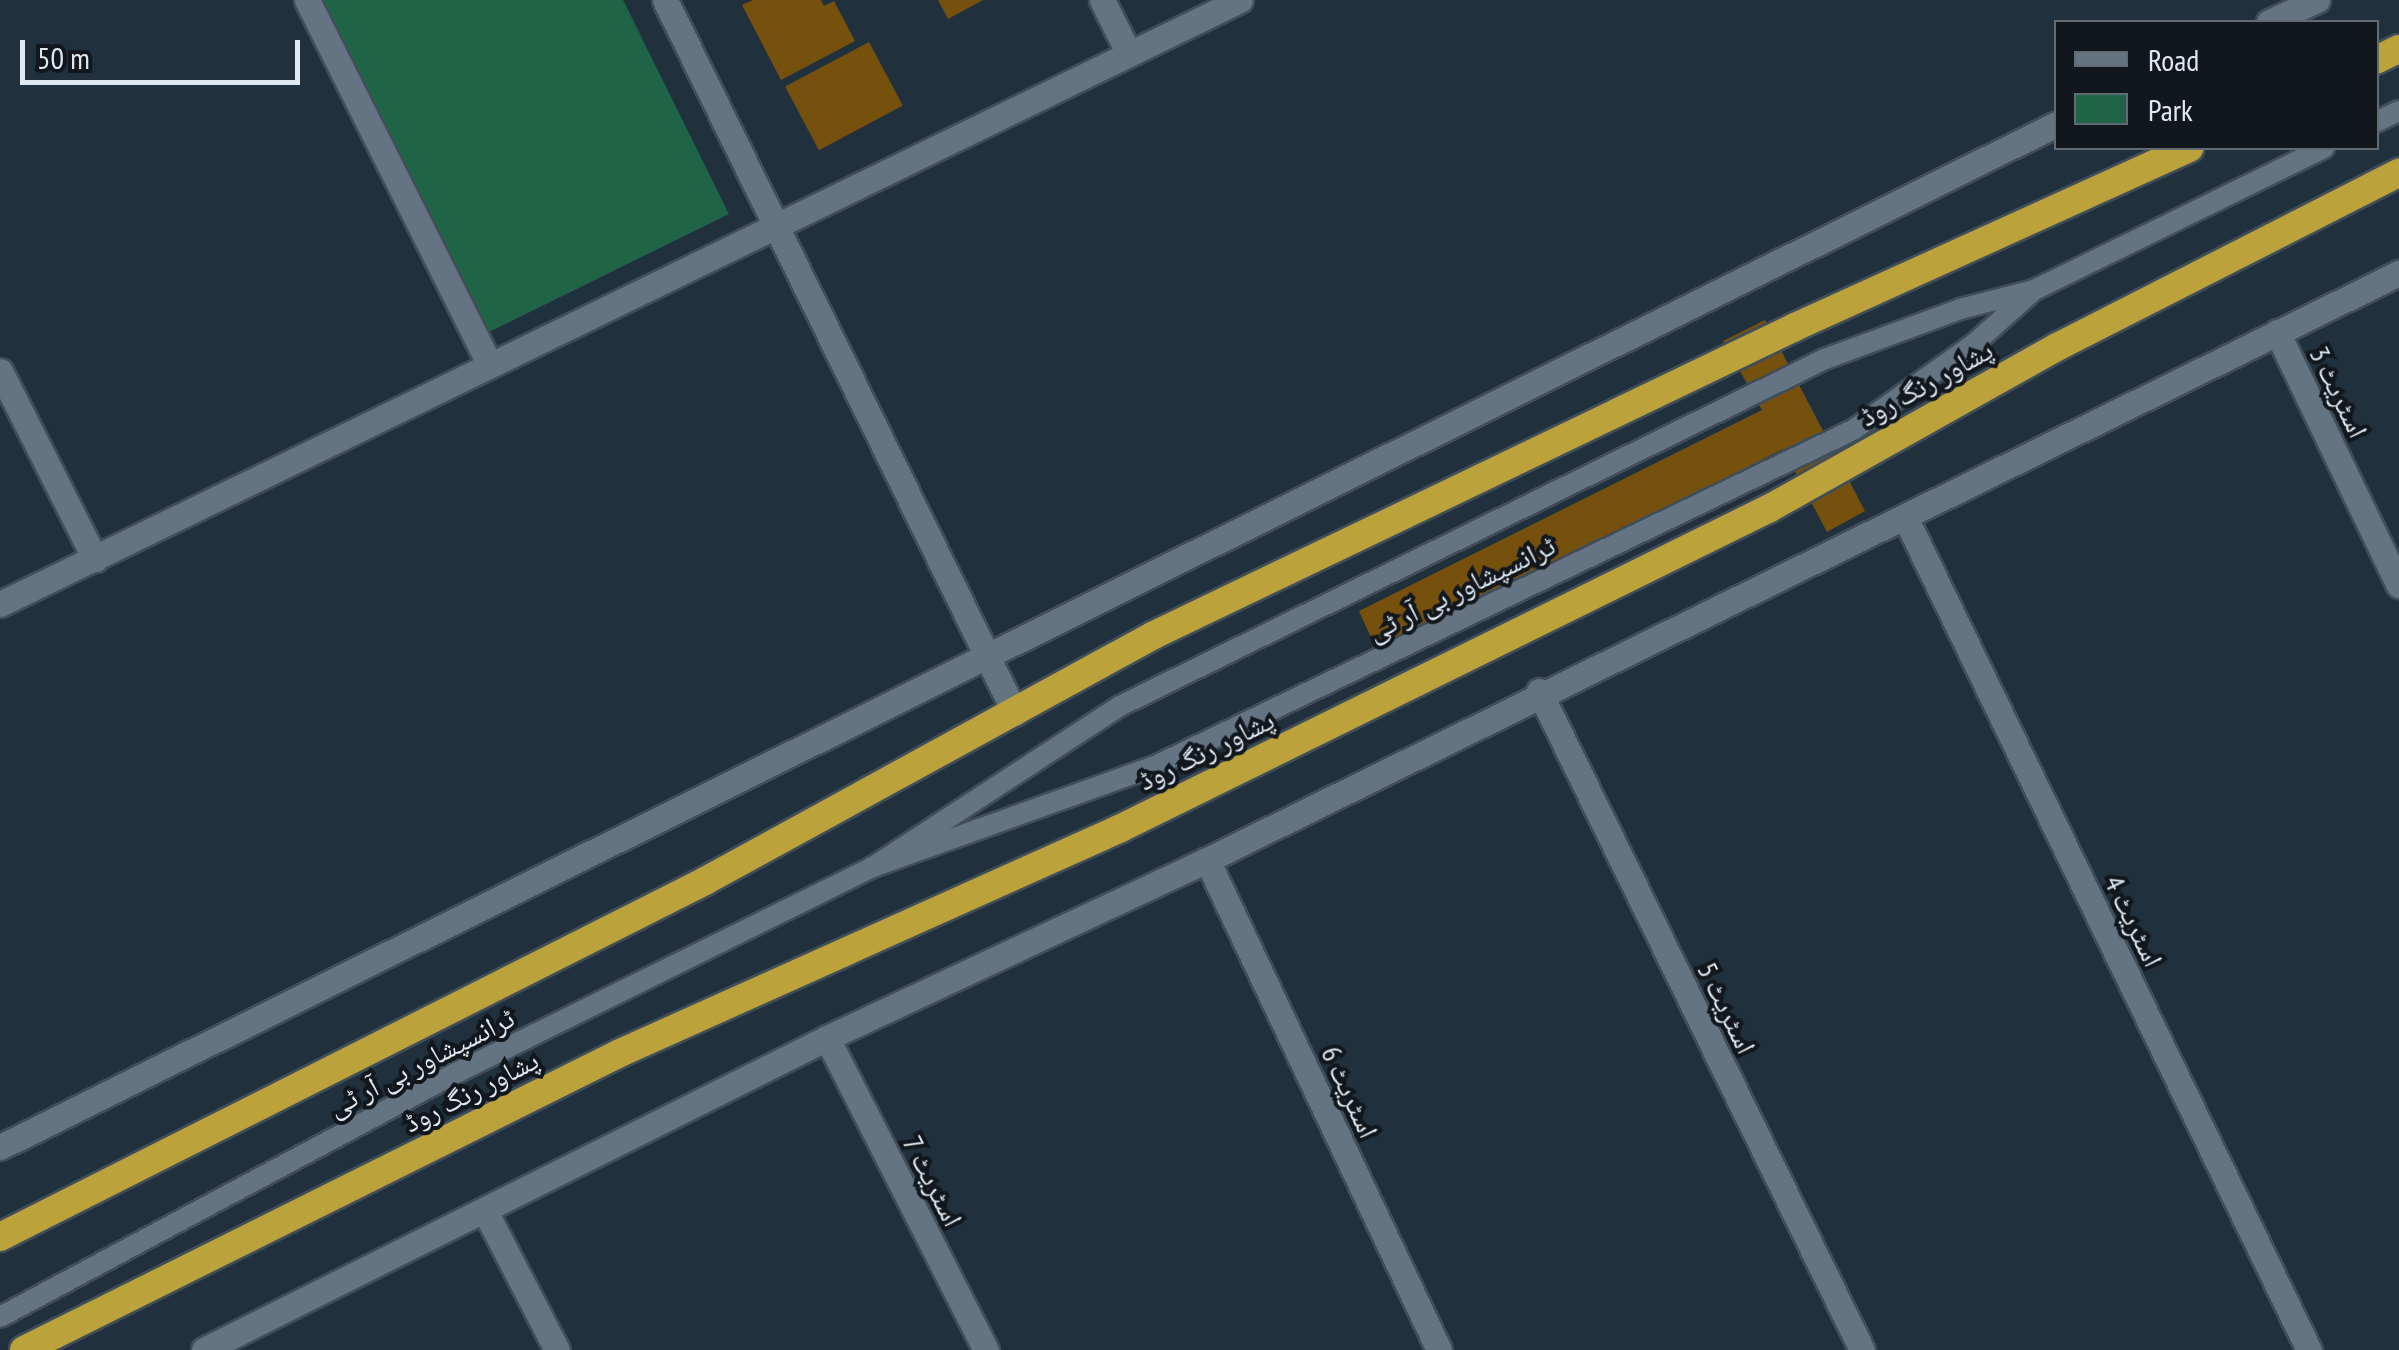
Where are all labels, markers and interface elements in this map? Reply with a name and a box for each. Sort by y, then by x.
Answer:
scale bar [25,20,305,82]
legend [2054,20,2379,150]
text: 50 m [37,38,90,77]
text: Road [2148,40,2199,79]
text: Park [2148,90,2193,129]
street label: پشاور رنگ روڈ [1854,333,1998,433]
street label: اسٹریٹ 3 [2303,341,2375,443]
street label: ٹرانسپشاور بی آر ٹی [1362,528,1560,648]
street label: پشاور رنگ روڈ [1133,703,1279,797]
street label: اسٹریٹ 4 [2098,870,2170,972]
street label: اسٹریٹ 5 [1691,957,1763,1059]
street label: ٹرانسپشاور بی آر ٹی [322,1001,520,1123]
street label: اسٹریٹ 6 [1314,1041,1386,1143]
street label: پشاور رنگ روڈ [398,1043,544,1139]
street label: اسٹریٹ 7 [896,1130,970,1232]

